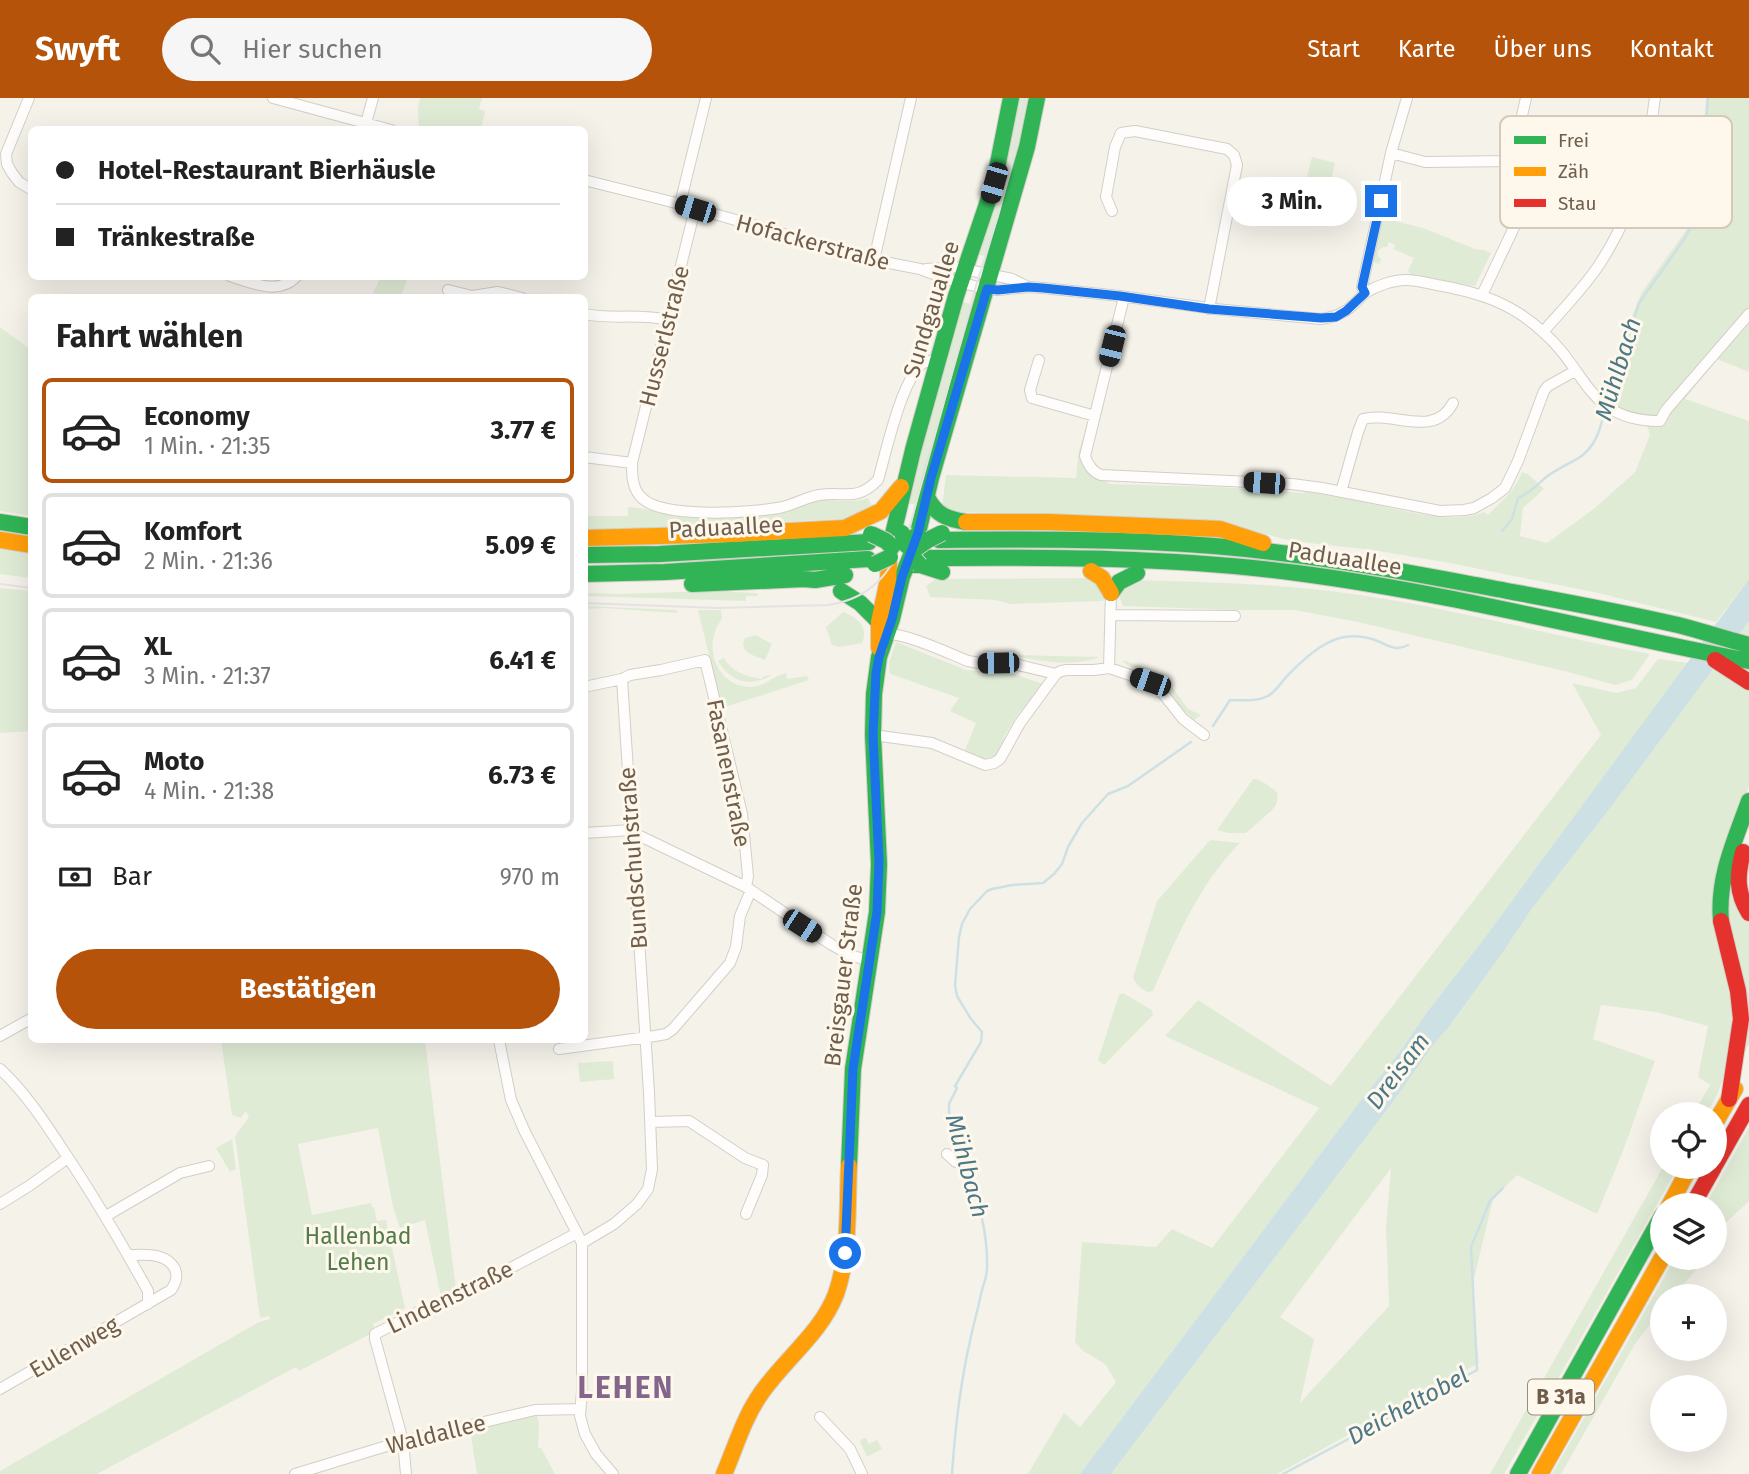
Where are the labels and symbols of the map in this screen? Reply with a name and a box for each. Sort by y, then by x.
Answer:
legend [1500,116,1732,228]
text: Frei [1558,129,1589,152]
car [979,160,1010,206]
text: Zäh [1558,160,1589,183]
callout: 3 Min. [1227,176,1356,226]
route end [1365,185,1397,217]
text: Stau [1558,192,1596,215]
car [672,193,719,225]
street label: Hofackerstraße [733,208,893,276]
street label: Sundgauallee [897,237,965,381]
street label: Husserlstraße [633,263,695,409]
water label: Mühlbach [1589,314,1647,424]
car [1097,323,1128,369]
car [1243,471,1286,495]
street label: Paduaallee [668,510,784,544]
street label: Paduaallee [1286,535,1404,581]
car [977,652,1020,674]
car [1127,665,1174,699]
street label: Fasanenstraße [701,696,757,850]
street label: Bundschuhstraße [613,766,653,950]
street label: Breisgauer Straße [818,882,868,1068]
car [779,906,826,946]
water label: Dreisam [1360,1027,1436,1115]
water label: Mühlbach [940,1111,994,1221]
park label: Hallenbad Lehen [305,1222,412,1276]
route start [829,1237,861,1269]
street label: Lindenstraße [382,1254,518,1340]
street label: Eulenweg [24,1310,124,1384]
water label: Deicheltobel [1343,1361,1473,1451]
district label: LEHEN [578,1370,674,1406]
road number: B 31a [1528,1380,1594,1414]
street label: Waldallee [383,1408,489,1460]

